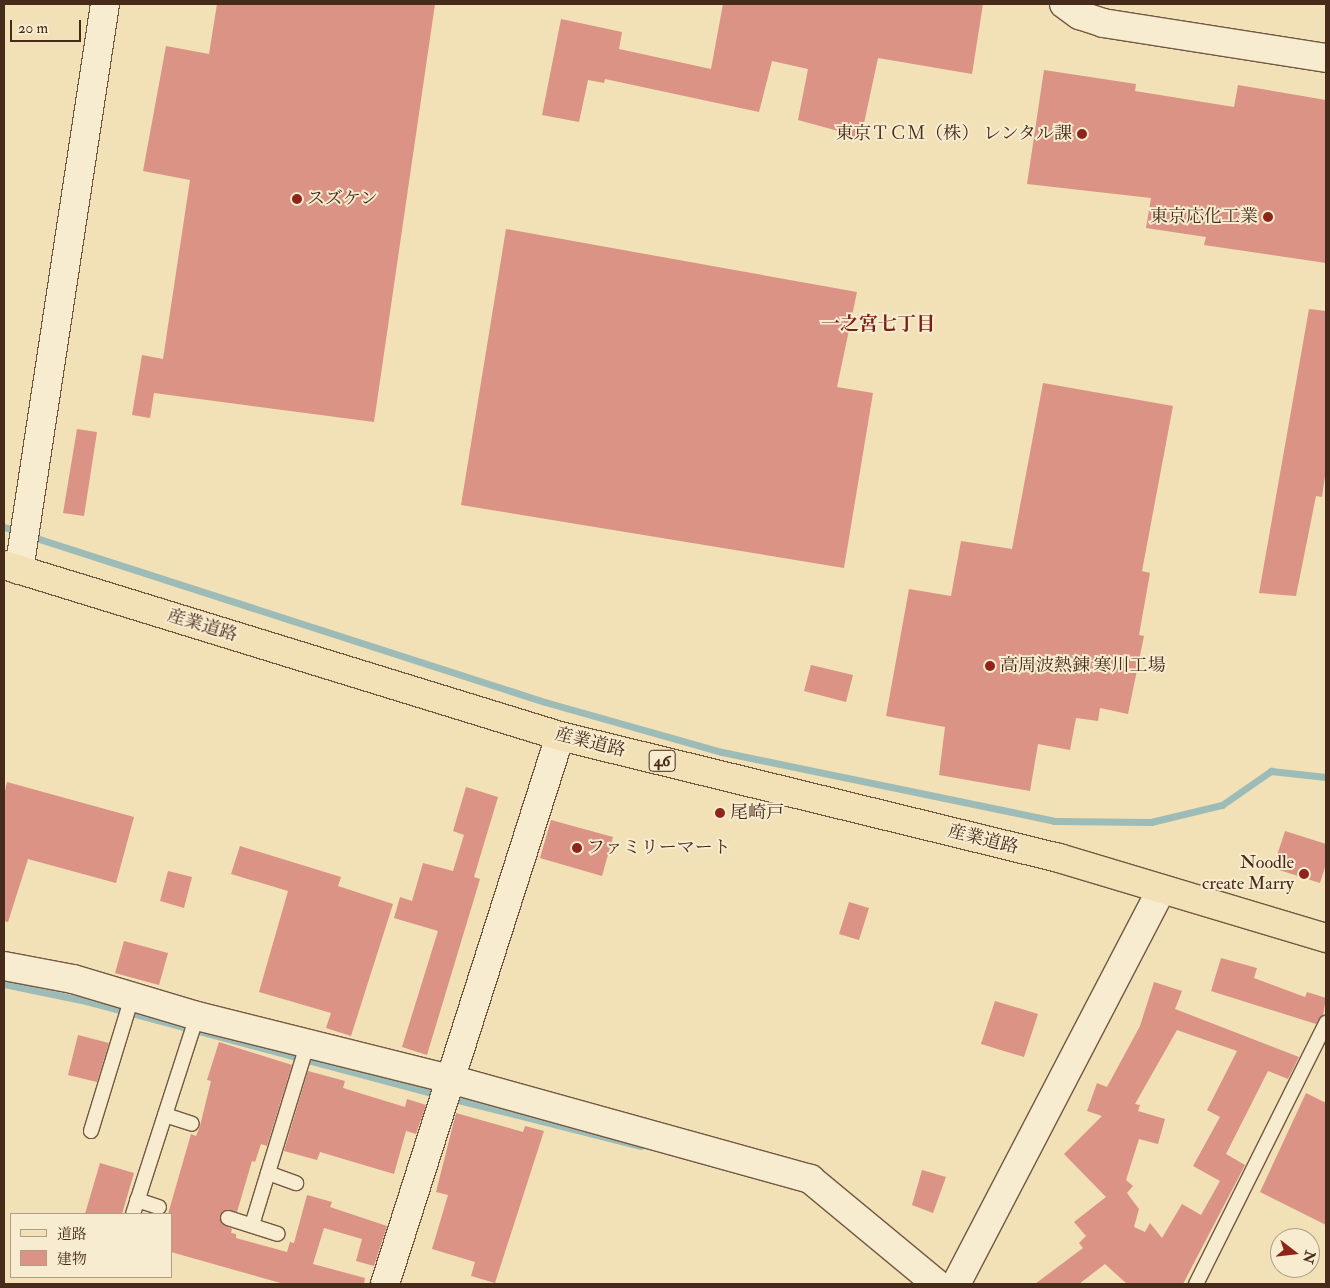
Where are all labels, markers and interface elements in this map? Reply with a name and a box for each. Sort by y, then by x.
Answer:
scale bar [12,10,84,42]
text: 20 m [18,19,48,38]
place label: 東京ＴＣＭ（株） レンタル課 [834,123,1072,145]
marker: 東京ＴＣＭ（株） レンタル課 [1076,128,1088,140]
place label: スズケン [307,188,379,210]
marker: スズケン [291,193,303,205]
place label: 東京応化工業 [1150,206,1258,228]
marker: 東京応化工業 [1262,211,1274,223]
district label: 一之宮七丁目 [821,314,935,336]
street label: 産業道路 [164,605,240,647]
place label: 高周波熱錬 寒川工場 [1000,655,1166,677]
marker: 高周波熱錬 寒川工場 [984,660,996,672]
street label: 産業道路 [552,724,628,762]
road number: 46 [648,748,676,774]
place label: 尾崎戸 [730,802,784,824]
marker: 尾崎戸 [714,807,726,819]
street label: 産業道路 [945,821,1021,859]
place label: ファミリーマート [587,837,731,859]
marker: ファミリーマート [571,842,583,854]
place label: Noodle create Marry [1202,853,1294,896]
marker: Noodle create Marry [1298,868,1310,880]
legend [10,1213,172,1278]
text: 道路 [57,1225,87,1244]
north arrow [1270,1228,1320,1278]
text: N [1299,1249,1319,1265]
text: 建物 [57,1250,87,1269]

